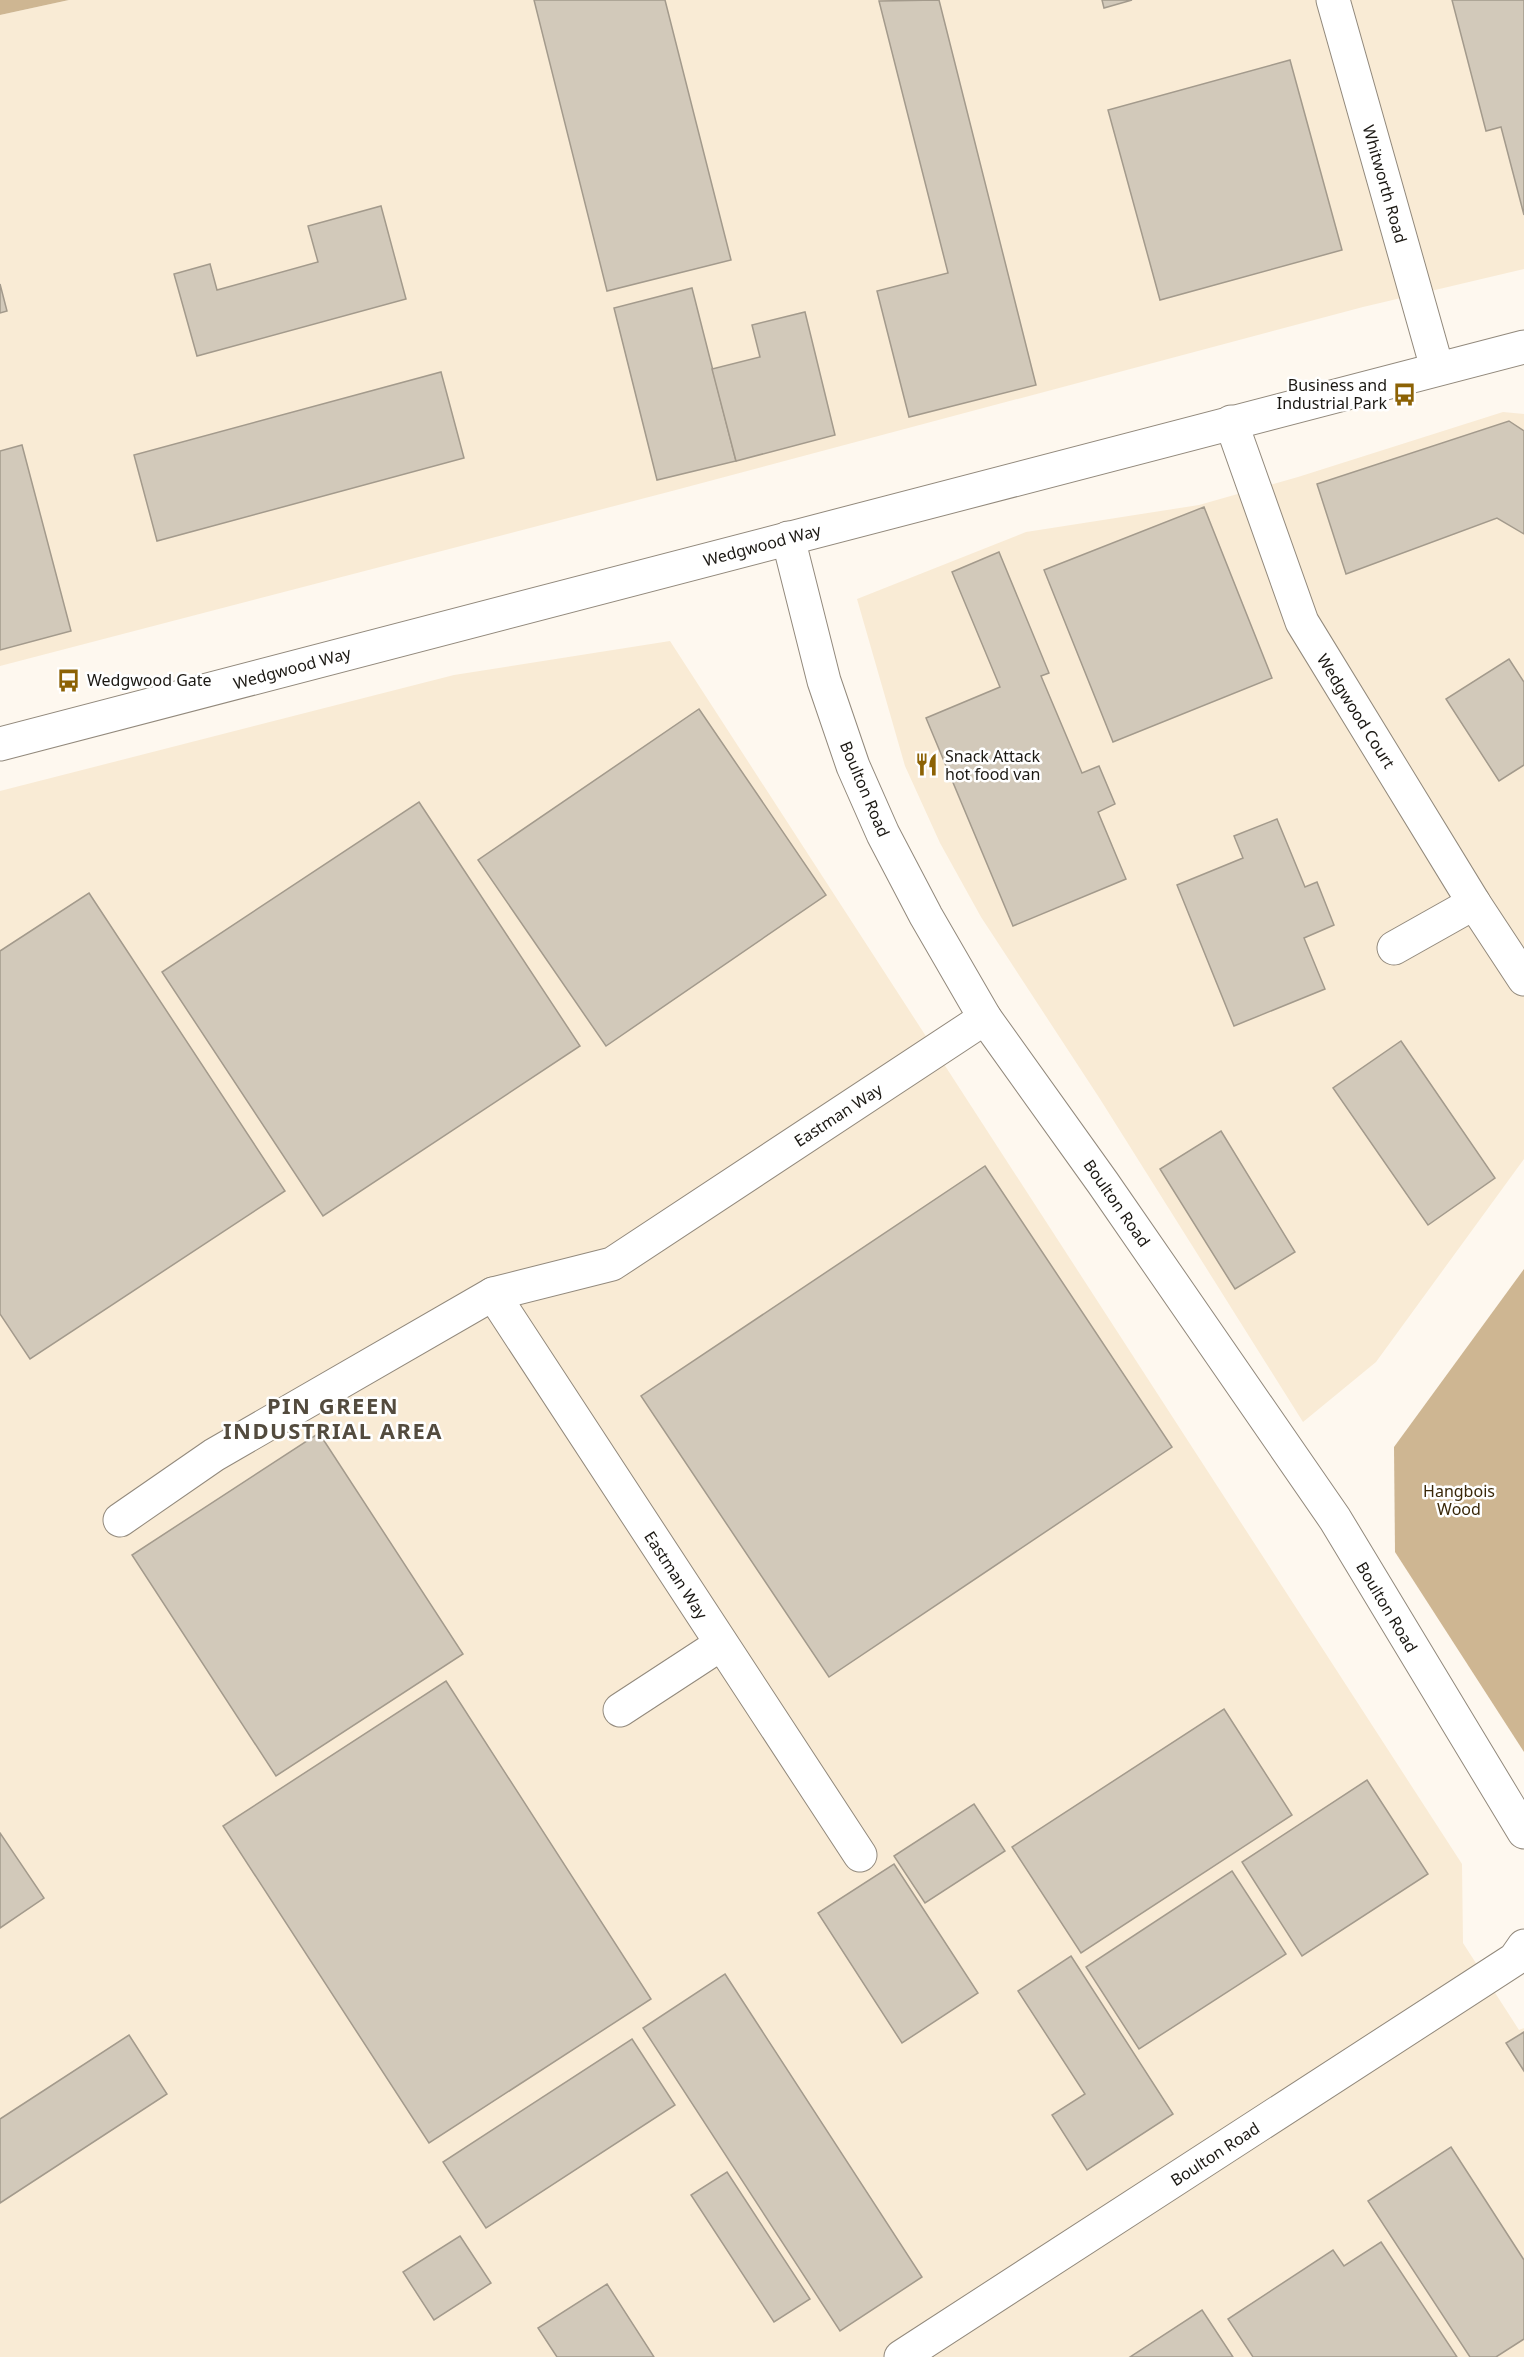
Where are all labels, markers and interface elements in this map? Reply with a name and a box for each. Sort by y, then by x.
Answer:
street label: Whitworth Road [1358,122,1412,246]
place label: Business and Industrial Park [1277,374,1387,414]
bus stop icon: Business and Industrial Park [1392,381,1418,407]
street label: Wedgwood Way [701,519,824,571]
street label: Wedgwood Way [231,642,354,694]
street label: Wedgwood Court [1312,650,1400,773]
bus stop icon: Wedgwood Gate [56,667,82,693]
place label: Wedgwood Gate [87,669,212,691]
street label: Boulton Road [835,738,895,840]
place label: Snack Attack hot food van [945,745,1040,785]
restaurant icon: Snack Attack hot food van [914,752,940,778]
street label: Eastman Way [790,1078,887,1152]
street label: Boulton Road [1079,1155,1155,1251]
district label: PIN GREEN INDUSTRIAL AREA [223,1390,443,1445]
park label: Hangbois Wood [1423,1480,1495,1520]
street label: Eastman Way [639,1527,713,1624]
street label: Boulton Road [1351,1558,1423,1656]
street label: Boulton Road [1166,2117,1264,2191]

